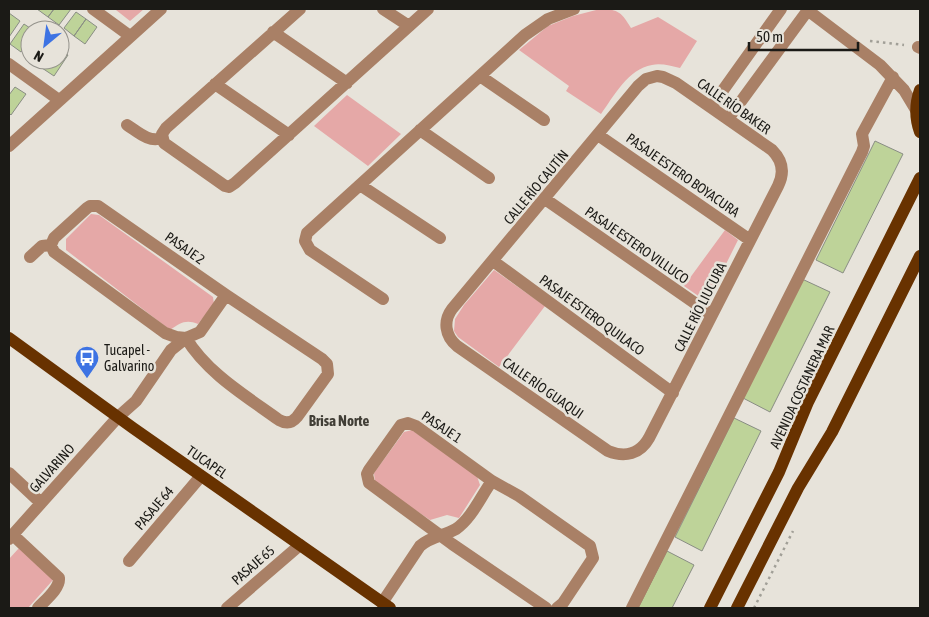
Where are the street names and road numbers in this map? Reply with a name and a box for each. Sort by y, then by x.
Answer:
street label: CALLE RÍO BAKER [694,75,774,137]
street label: PASAJE ESTERO BOYACURA [623,130,743,220]
street label: CALLE RÍO CAUTÍN [500,147,572,227]
street label: PASAJE ESTERO VILLUCO [582,203,692,287]
street label: PASAJE 2 [162,229,208,267]
street label: CALLE RÍO LIUCURA [671,259,729,354]
street label: PASAJE ESTERO QUILACO [536,272,648,358]
street label: AVENIDA COSTANERA MAR [767,323,837,451]
street label: CALLE RÍO GUAQUI [499,354,587,422]
street label: PASAJE 1 [419,408,465,446]
street label: GALVARINO [26,441,78,495]
street label: TUCAPEL [184,442,231,482]
street label: PASAJE 64 [131,483,177,533]
street label: PASAJE 65 [228,542,278,588]

